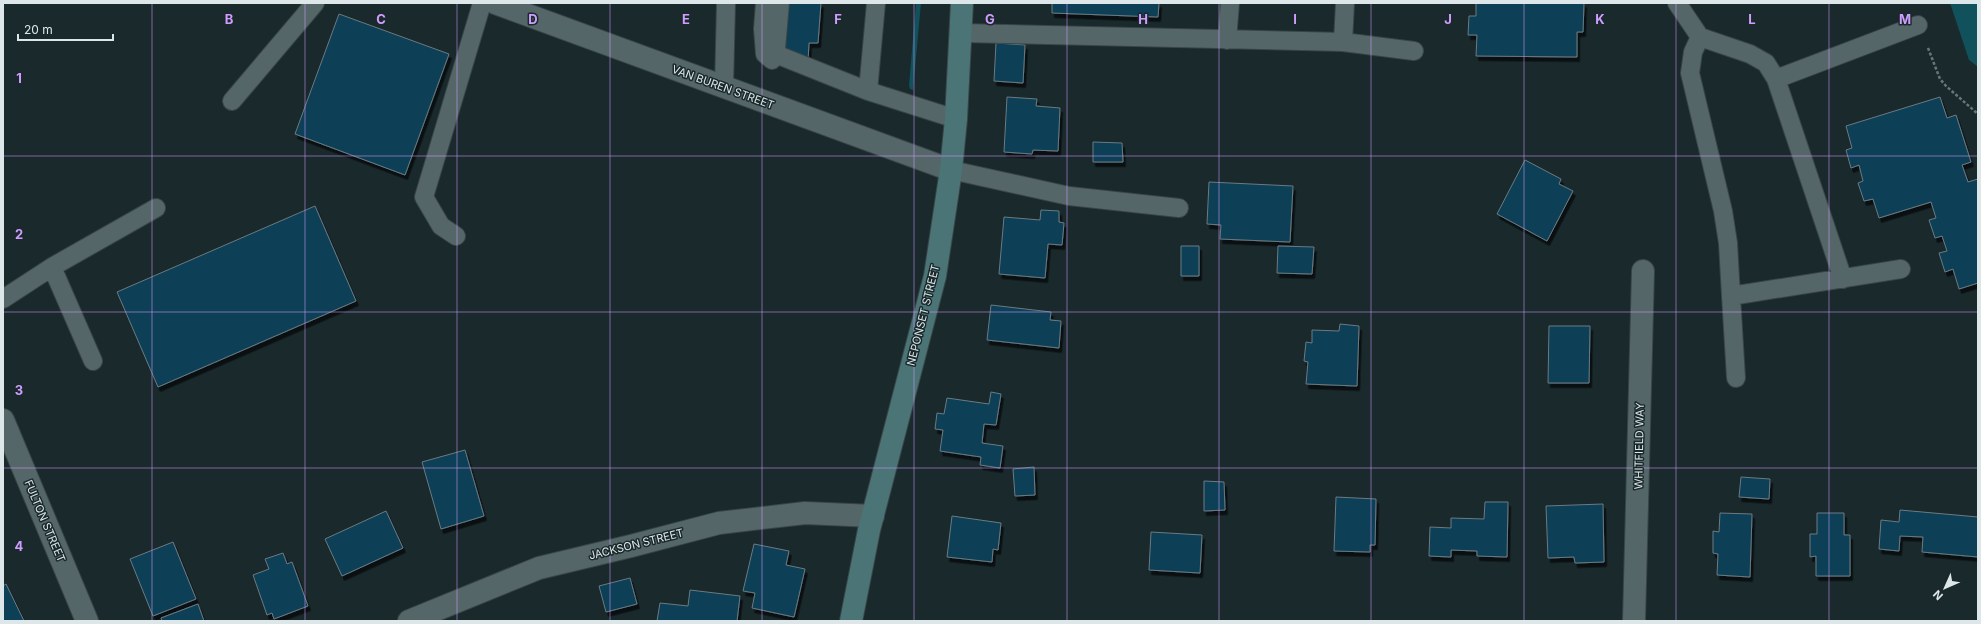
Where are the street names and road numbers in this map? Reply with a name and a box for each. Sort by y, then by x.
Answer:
street label: VAN BUREN STREET [670,62,776,112]
street label: NEPONSET STREET [904,263,942,367]
street label: WHITFIELD WAY [1631,402,1647,490]
street label: FULTON STREET [21,478,69,564]
street label: JACKSON STREET [587,525,685,563]

